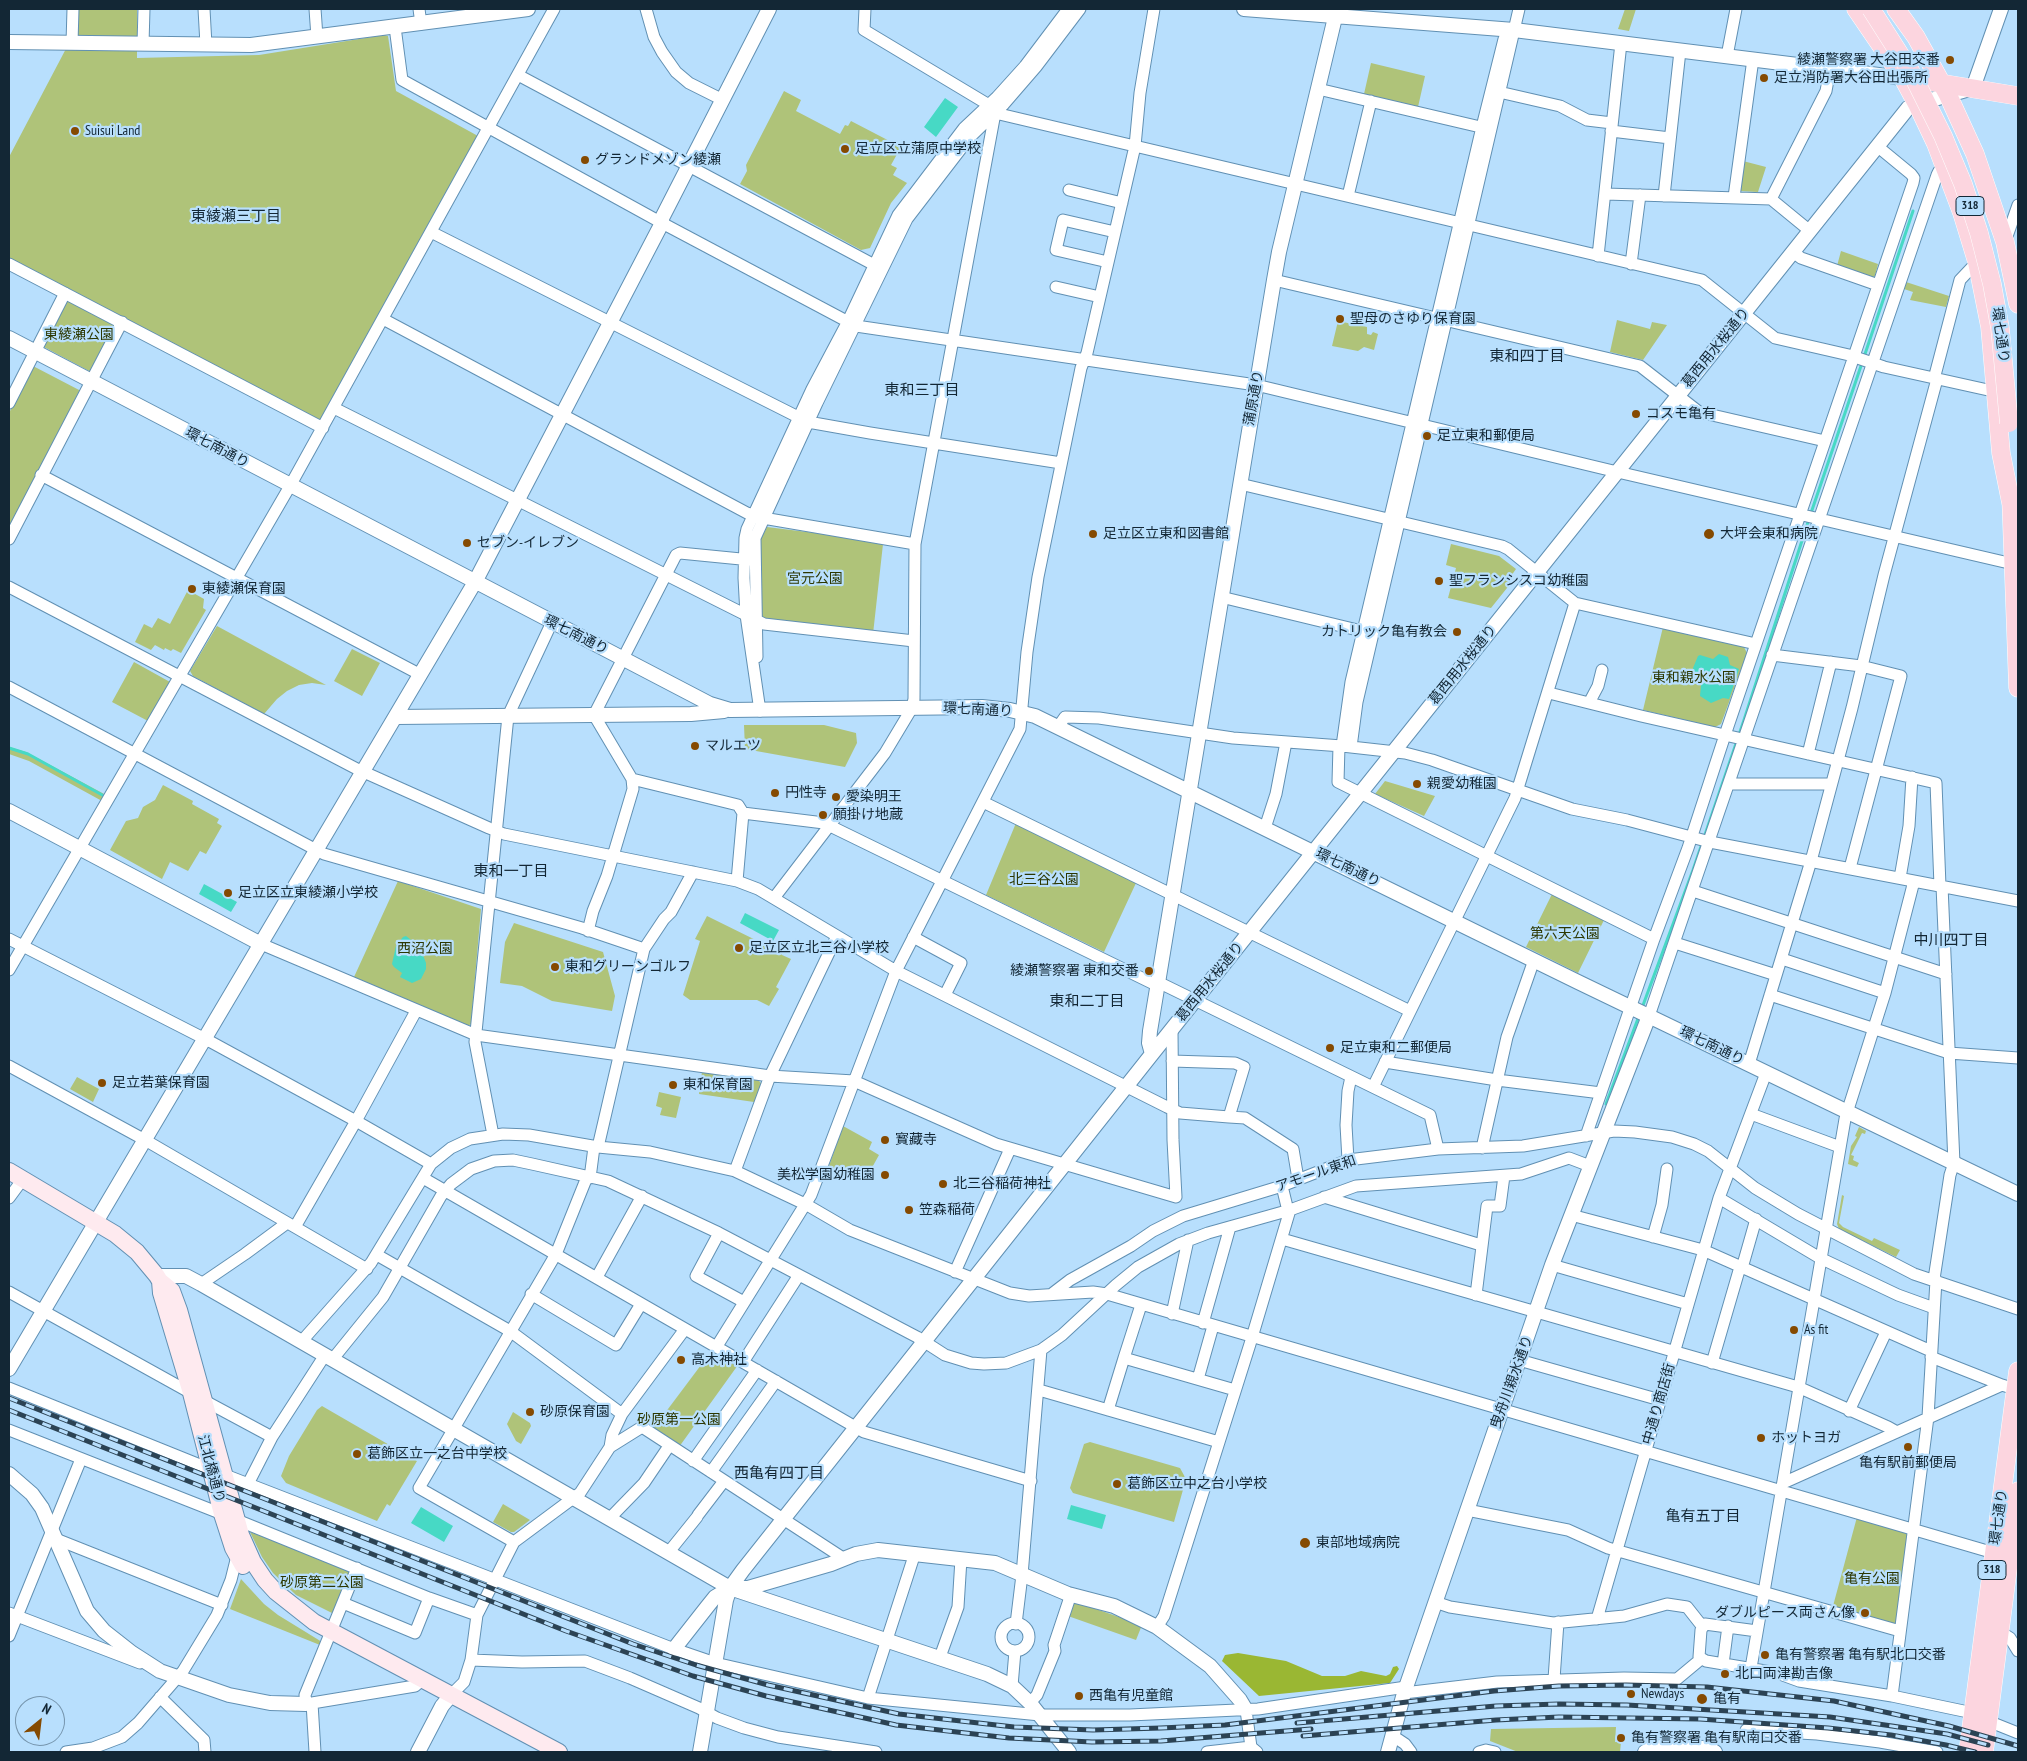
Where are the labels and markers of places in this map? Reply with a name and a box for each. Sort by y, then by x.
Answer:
place label: 綾瀬警察署 大谷田交番 [1797,52,1940,68]
marker: 綾瀬警察署 大谷田交番 [1944,54,1956,66]
place label: 足立消防署大谷田出張所 [1774,70,1928,86]
marker: 足立消防署大谷田出張所 [1758,72,1770,84]
place label: Suisui Land [85,123,140,139]
marker: Suisui Land [69,125,81,137]
place label: 足立区立蒲原中学校 [855,141,981,157]
marker: 足立区立蒲原中学校 [839,143,851,155]
place label: グランドメゾン綾瀬 [595,152,721,168]
marker: グランドメゾン綾瀬 [579,154,591,166]
place label: 聖母のさゆり保育園 [1350,311,1476,327]
marker: 聖母のさゆり保育園 [1334,313,1346,325]
place label: コスモ亀有 [1646,406,1716,422]
marker: コスモ亀有 [1630,408,1642,420]
place label: 足立東和郵便局 [1437,428,1535,444]
marker: 足立東和郵便局 [1421,430,1433,442]
place label: 足立区立東和図書館 [1103,526,1229,542]
place label: 大坪会東和病院 [1720,526,1818,542]
marker: 大坪会東和病院 [1702,527,1716,541]
marker: 足立区立東和図書館 [1087,528,1099,540]
place label: セブン-イレブン [477,535,579,551]
marker: セブン-イレブン [461,537,473,549]
place label: 聖フランシスコ幼稚園 [1449,573,1589,589]
marker: 聖フランシスコ幼稚園 [1433,575,1445,587]
place label: 東綾瀬保育園 [202,581,286,597]
marker: 東綾瀬保育園 [186,583,198,595]
place label: カトリック亀有教会 [1321,624,1447,640]
marker: カトリック亀有教会 [1451,626,1463,638]
place label: マルエツ [705,738,761,754]
marker: マルエツ [689,740,701,752]
place label: 親愛幼稚園 [1427,776,1497,792]
marker: 親愛幼稚園 [1411,778,1423,790]
place label: 円性寺 [785,785,827,801]
marker: 円性寺 [769,787,781,799]
place label: 愛染明王 [846,789,902,805]
marker: 愛染明王 [830,791,842,803]
place label: 願掛け地蔵 [833,807,903,823]
marker: 願掛け地蔵 [817,809,829,821]
place label: 足立区立東綾瀬小学校 [238,885,378,901]
marker: 足立区立東綾瀬小学校 [222,887,234,899]
place label: 足立区立北三谷小学校 [749,940,889,956]
marker: 足立区立北三谷小学校 [733,942,745,954]
place label: 東和グリーンゴルフ [565,959,691,975]
marker: 東和グリーンゴルフ [549,961,561,973]
place label: 綾瀬警察署 東和交番 [1010,963,1139,979]
marker: 綾瀬警察署 東和交番 [1143,965,1155,977]
place label: 足立東和二郵便局 [1340,1040,1452,1056]
marker: 足立東和二郵便局 [1324,1042,1336,1054]
place label: 足立若葉保育園 [112,1075,210,1091]
marker: 足立若葉保育園 [96,1077,108,1089]
place label: 東和保育園 [683,1077,753,1093]
marker: 東和保育園 [667,1079,679,1091]
place label: 寳藏寺 [895,1132,937,1148]
marker: 寳藏寺 [879,1134,891,1146]
place label: 美松学園幼稚園 [777,1167,875,1183]
marker: 美松学園幼稚園 [879,1169,891,1181]
place label: 北三谷稲荷神社 [953,1176,1051,1192]
marker: 北三谷稲荷神社 [937,1178,949,1190]
place label: 笠森稲荷 [919,1202,975,1218]
marker: 笠森稲荷 [903,1204,915,1216]
place label: As fit [1804,1322,1828,1338]
marker: As fit [1788,1324,1800,1336]
place label: 高木神社 [691,1352,747,1368]
marker: 高木神社 [675,1354,687,1366]
place label: 砂原保育園 [540,1404,610,1420]
marker: 砂原保育園 [524,1406,536,1418]
place label: ホットヨガ [1771,1430,1841,1446]
marker: ホットヨガ [1755,1432,1767,1444]
marker: 亀有駅前郵便局 [1902,1441,1914,1453]
place label: 葛飾区立一之台中学校 [367,1446,507,1462]
marker: 葛飾区立一之台中学校 [351,1448,363,1460]
place label: 亀有駅前郵便局 [1859,1455,1957,1471]
place label: 葛飾区立中之台小学校 [1127,1476,1267,1492]
marker: 葛飾区立中之台小学校 [1111,1478,1123,1490]
place label: 東部地域病院 [1316,1535,1400,1551]
marker: 東部地域病院 [1298,1536,1312,1550]
place label: ダブルピース両さん像 [1715,1605,1855,1621]
marker: ダブルピース両さん像 [1859,1607,1871,1619]
place label: 亀有警察署 亀有駅北口交番 [1775,1647,1946,1663]
marker: 亀有警察署 亀有駅北口交番 [1759,1649,1771,1661]
place label: 北口両津勘吉像 [1735,1666,1833,1682]
marker: 北口両津勘吉像 [1719,1668,1731,1680]
place label: Newdays [1641,1686,1684,1702]
place label: 西亀有児童館 [1089,1688,1173,1704]
marker: Newdays [1625,1688,1637,1700]
marker: 西亀有児童館 [1073,1690,1085,1702]
place label: 亀有 [1713,1691,1741,1707]
marker: 亀有 [1695,1692,1709,1706]
place label: 亀有警察署 亀有駅南口交番 [1631,1730,1802,1746]
marker: 亀有警察署 亀有駅南口交番 [1615,1732,1627,1744]

